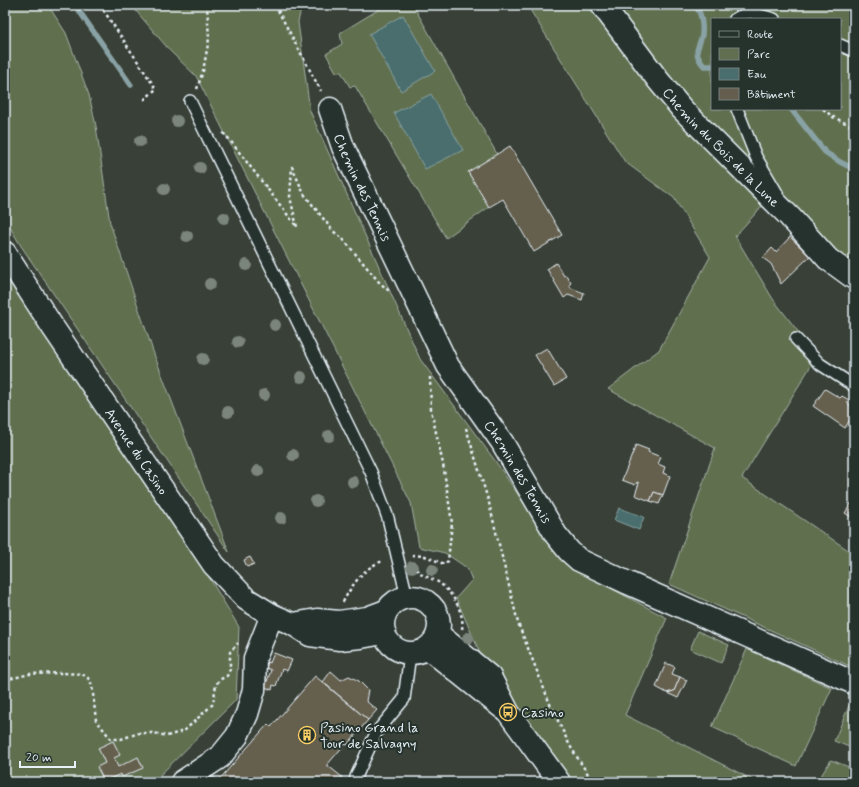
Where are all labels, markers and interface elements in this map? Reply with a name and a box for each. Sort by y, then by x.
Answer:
legend [711,18,841,110]
text: Route [747,27,773,43]
text: Parc [747,47,770,63]
text: Eau [747,67,767,83]
street label: Chemin du Bois de la Lune [658,84,783,212]
text: Bâtiment [747,87,796,103]
street label: Chemin des Tennis [329,131,395,245]
street label: Avenue du Casino [100,405,172,499]
street label: Chemin des Tennis [479,417,555,527]
bus stop icon: Casino [498,702,518,722]
place label: Casino [521,704,564,722]
place label: Pasino Grand la Tour de Salvagny [320,719,418,753]
building icon: Pasino Grand la Tour de Salvagny [297,725,317,745]
scale bar [20,743,75,769]
text: 20 m [26,750,52,766]

